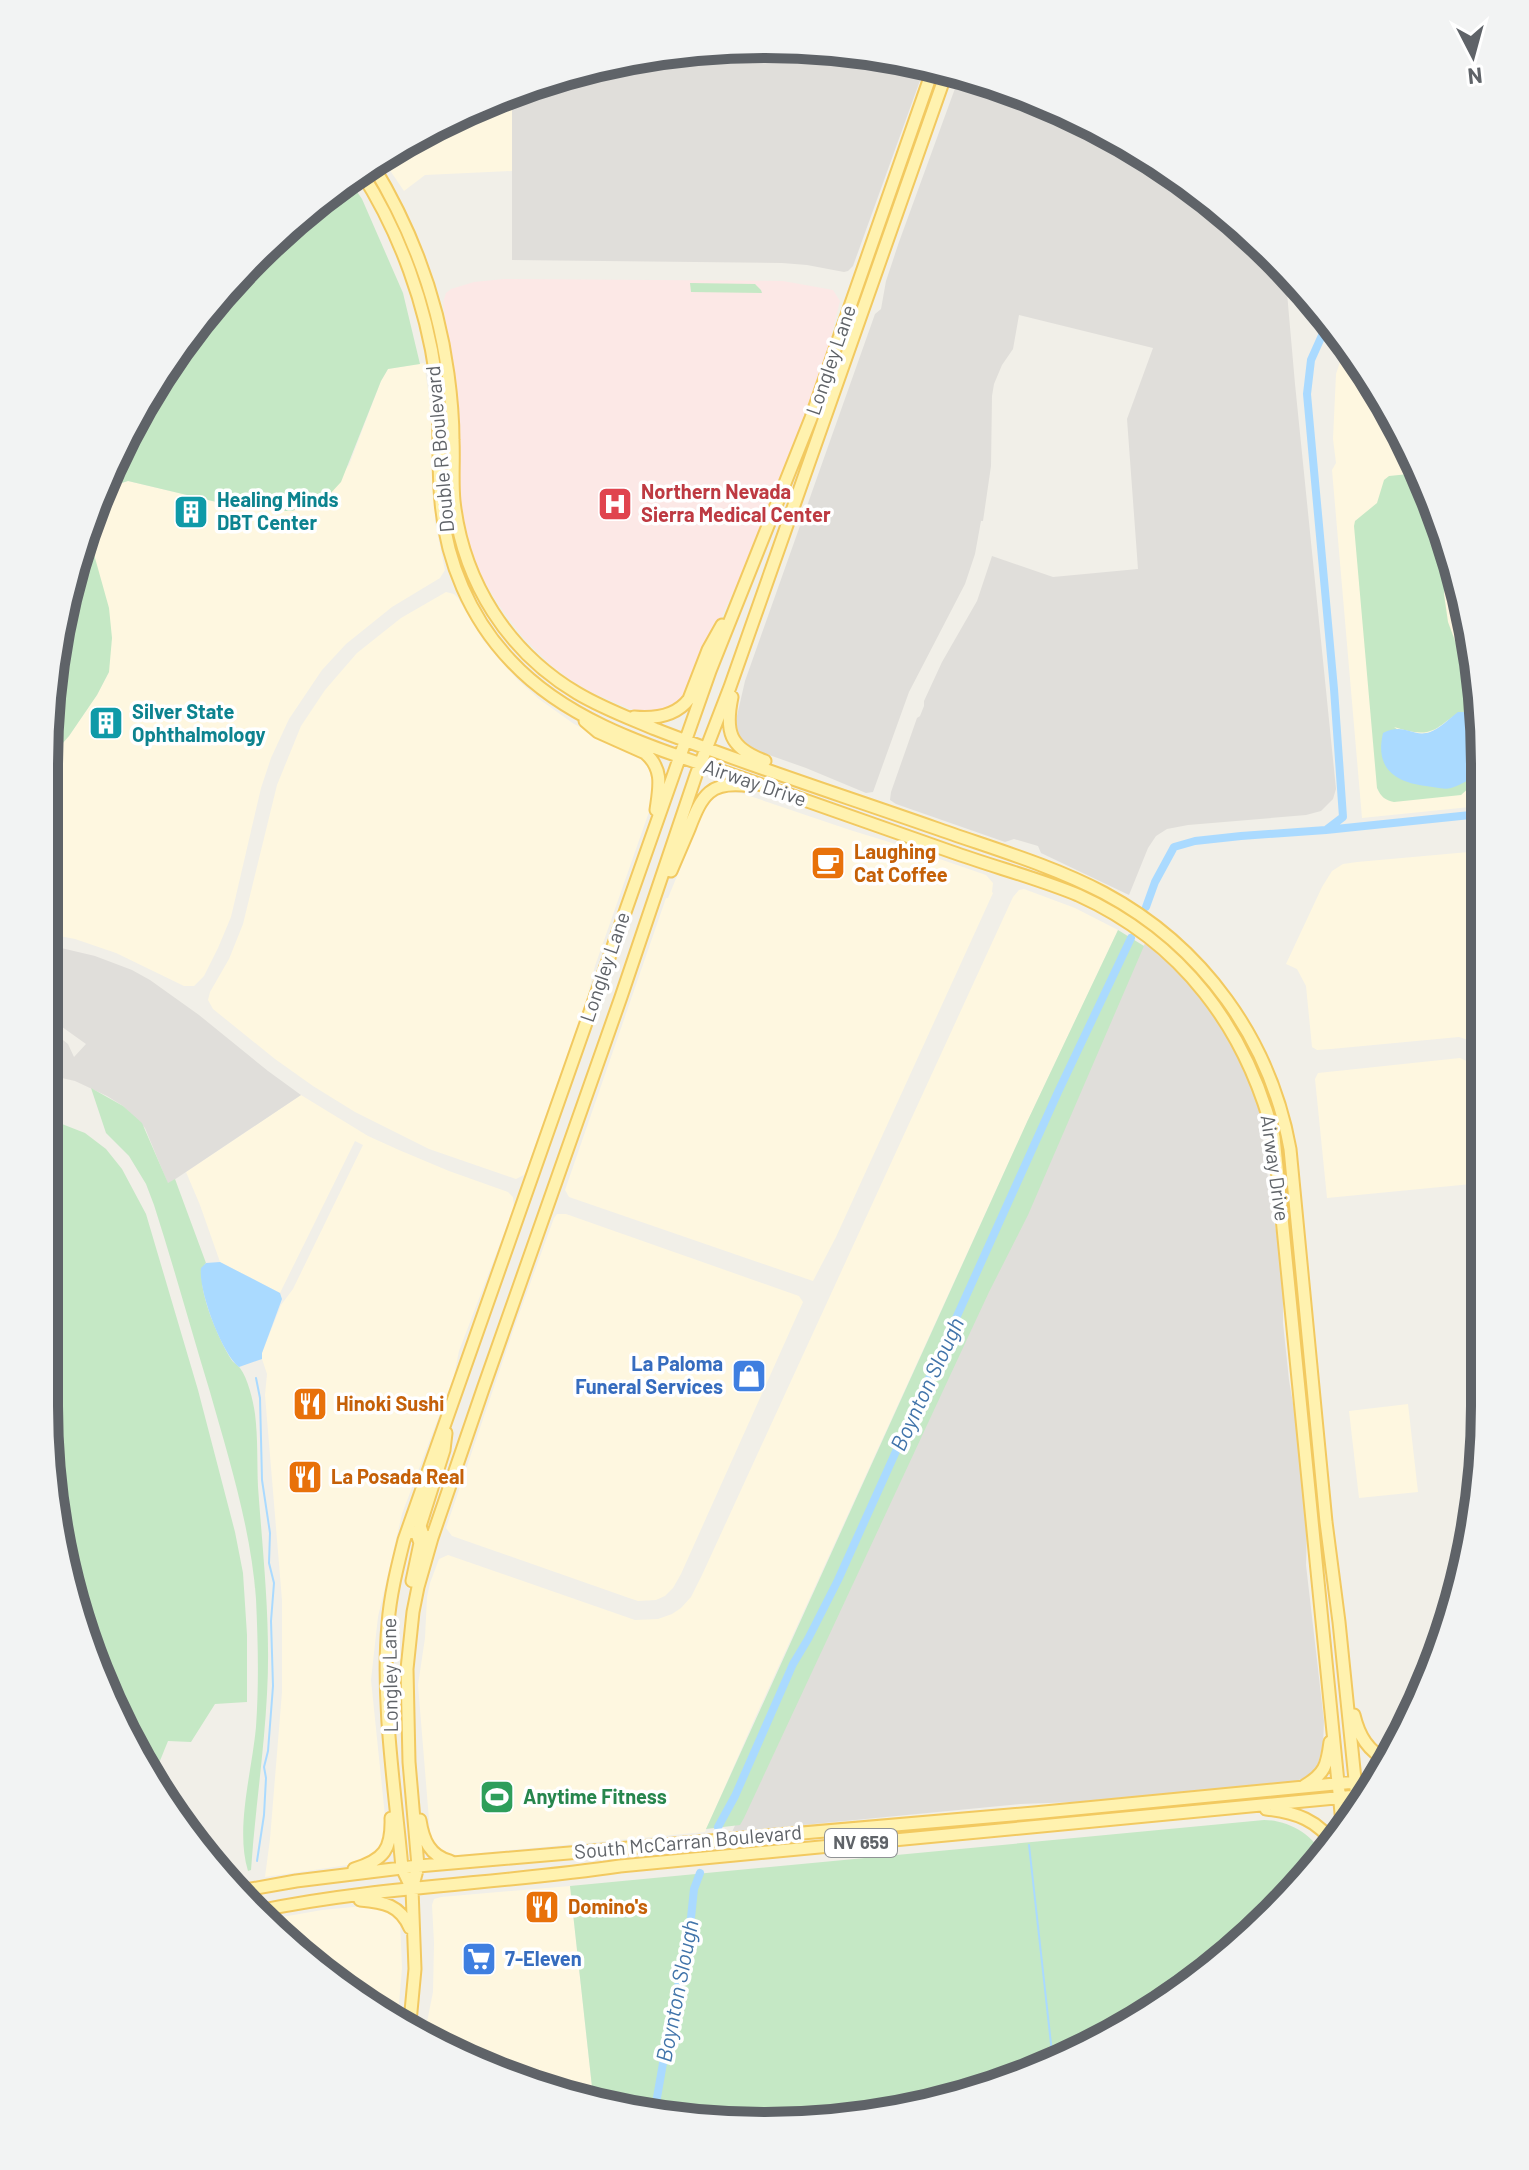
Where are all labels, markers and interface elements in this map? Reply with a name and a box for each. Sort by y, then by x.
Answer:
north arrow [1433,16,1513,96]
text: N [1467,63,1484,91]
street label: Longley Lane [800,301,860,418]
street label: Double R Boulevard [420,365,458,533]
place label: Northern Nevada Sierra Medical Center [641,479,831,526]
hospital icon: Northern Nevada Sierra Medical Center [596,485,634,523]
place label: Healing Minds DBT Center [217,487,339,534]
building icon: Healing Minds DBT Center [172,493,210,531]
place label: Silver State Ophthalmology [132,699,266,746]
building icon: Silver State Ophthalmology [87,704,125,742]
street label: Airway Drive [701,753,810,811]
place label: Laughing Cat Coffee [854,839,948,886]
cafe icon: Laughing Cat Coffee [809,844,847,882]
street label: Longley Lane [574,908,634,1025]
street label: Airway Drive [1257,1113,1295,1223]
water label: Boynton Slough [884,1313,968,1454]
place label: La Paloma Funeral Services [575,1351,723,1398]
shop icon: La Paloma Funeral Services [730,1357,768,1395]
restaurant icon: Hinoki Sushi [291,1385,329,1423]
place label: Hinoki Sushi [336,1391,444,1415]
restaurant icon: La Posada Real [286,1458,324,1496]
place label: La Posada Real [331,1464,464,1488]
street label: Longley Lane [376,1617,402,1733]
sports icon: Anytime Fitness [478,1778,516,1816]
place label: Anytime Fitness [523,1784,667,1808]
street label: South McCarran Boulevard [573,1819,803,1863]
road number: NV 659 [825,1829,897,1857]
restaurant icon: Domino's [523,1888,561,1926]
place label: Domino's [568,1894,648,1918]
water label: Boynton Slough [650,1918,703,2064]
supermarket icon: 7-Eleven [460,1940,498,1978]
place label: 7-Eleven [505,1946,582,1970]

